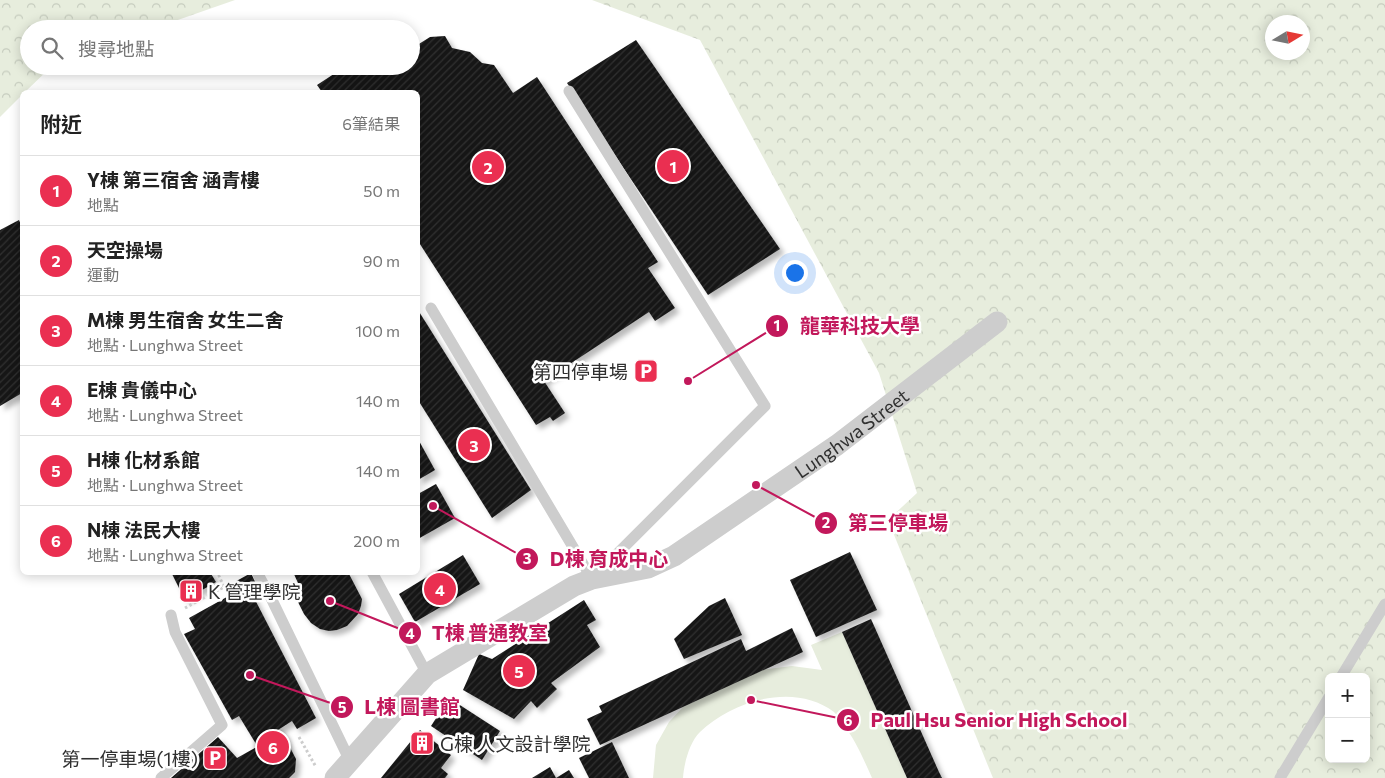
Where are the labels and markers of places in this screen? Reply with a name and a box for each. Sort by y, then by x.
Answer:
pin: 1 [657,147,689,185]
pin: 2 [472,148,504,186]
callout: 龍華科技大學 [765,308,930,343]
parking icon: 第四停車場 [633,358,659,384]
place label: 第四停車場 [533,360,628,383]
pin: 3 [458,426,490,464]
callout: 第三停車場 [813,505,958,540]
callout: D棟 育成中心 [514,541,678,576]
pin: 4 [424,570,456,608]
building icon: K 管理學院 [178,578,204,604]
place label: K 管理學院 [208,580,300,603]
callout: T棟 普通教室 [397,616,559,651]
pin: 5 [503,652,535,690]
callout: L棟 圖書館 [329,690,470,725]
callout: Paul Hsu Senior High School [835,703,1137,738]
pin: 6 [257,728,289,766]
building icon: G棟 人文設計學院 [409,730,435,756]
place label: G棟 人文設計學院 [440,732,591,755]
parking icon: 第一停車場(1樓) [202,745,228,771]
place label: 第一停車場(1樓) [62,747,198,770]

